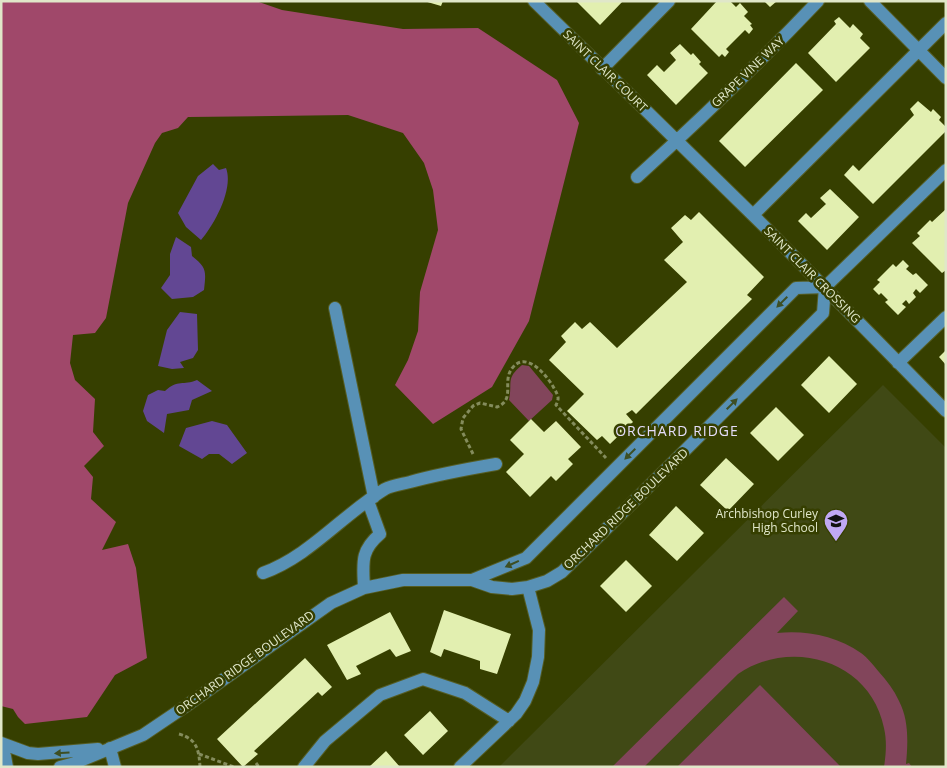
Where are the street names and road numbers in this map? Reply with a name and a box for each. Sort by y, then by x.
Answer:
street label: SAINT CLAIR COURT [559,26,652,116]
street label: GRAPE VINE WAY [707,32,788,111]
street label: SAINT CLAIR CROSSING [760,223,864,327]
street label: ORCHARD RIDGE BOULEVARD [559,444,692,573]
street label: ORCHARD RIDGE BOULEVARD [172,606,317,719]

